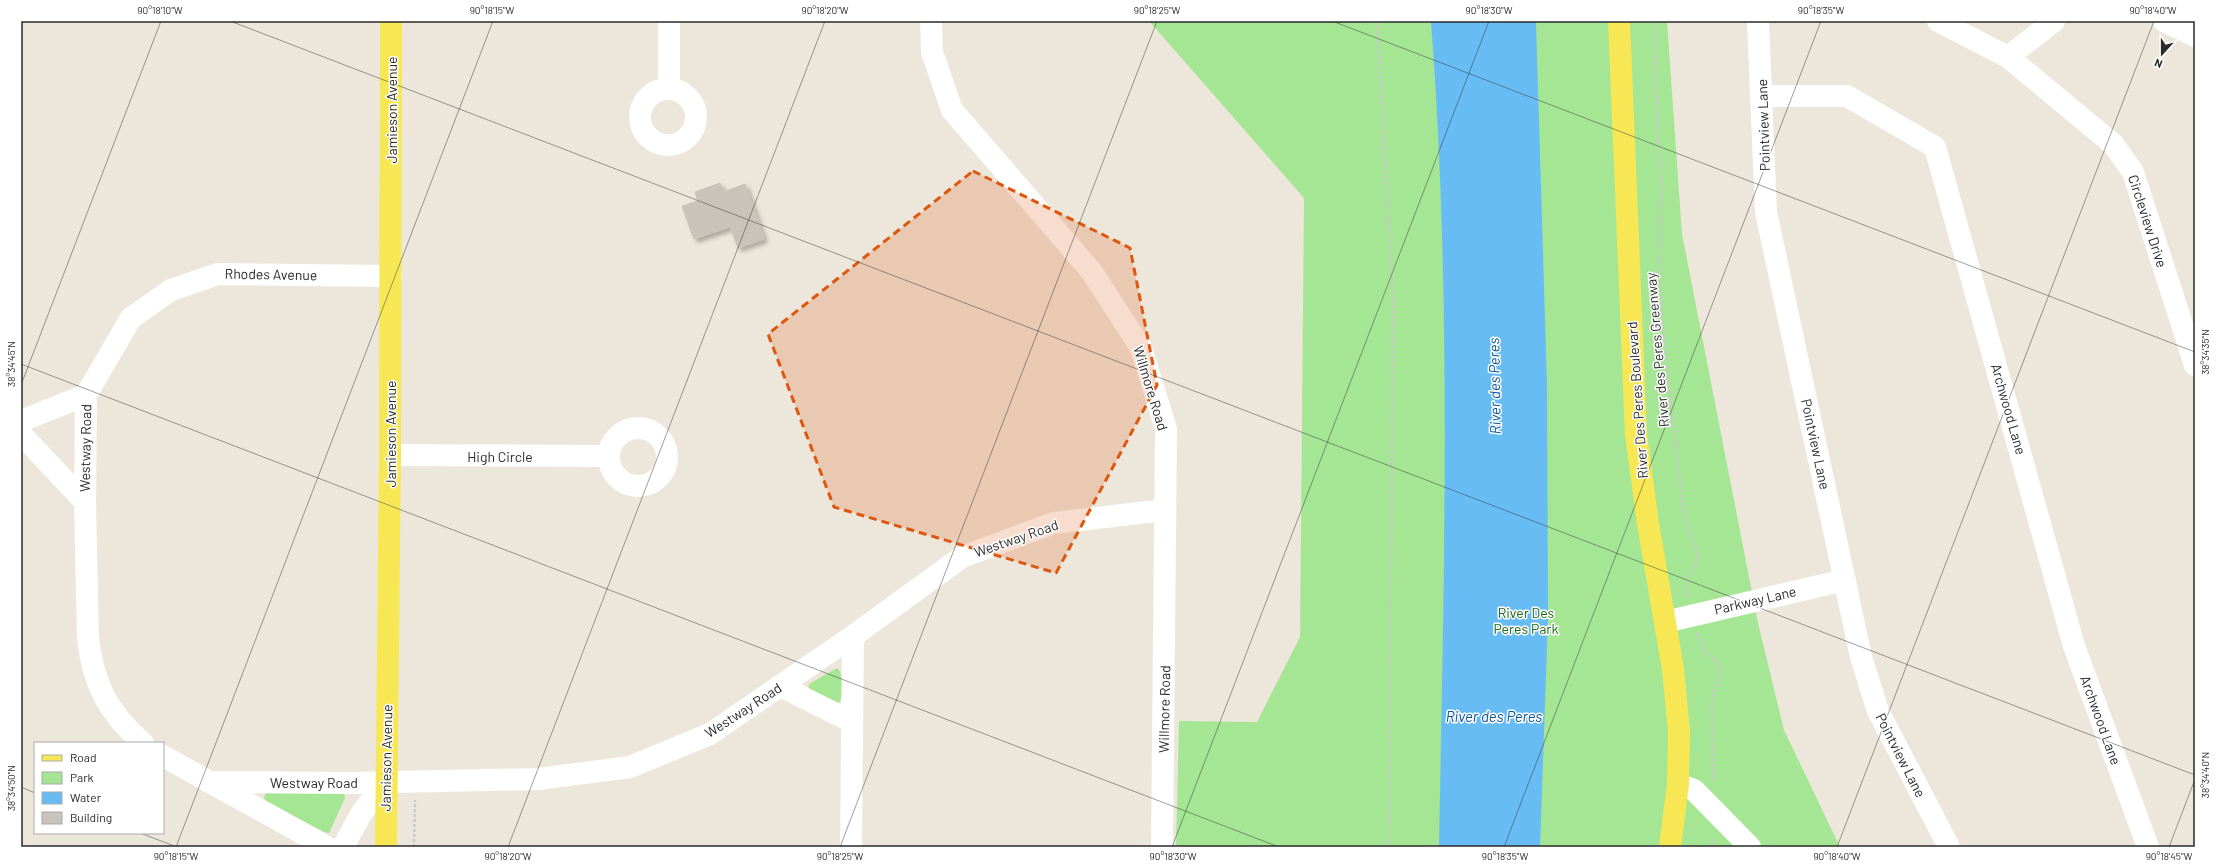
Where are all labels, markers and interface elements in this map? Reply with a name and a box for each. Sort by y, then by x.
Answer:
text: 90°18'10"W [137,4,183,16]
text: 90°18'15"W [470,4,515,16]
text: 90°18'20"W [801,4,849,16]
text: 90°18'25"W [1134,4,1181,16]
text: 90°18'30"W [1466,4,1513,16]
text: 90°18'35"W [1798,4,1844,16]
text: 90°18'40"W [2129,4,2177,16]
north arrow [2142,34,2182,74]
text: N [2152,56,2164,71]
street label: Jamieson Avenue [383,57,400,163]
street label: Pointview Lane [1753,79,1773,171]
street label: Circleview Drive [2125,172,2171,270]
street label: Rhodes Avenue [225,265,317,283]
street label: River des Peres Greenway [1642,271,1672,428]
street label: River Des Peres Boulevard [1623,321,1651,479]
text: 38°34'35"N [2199,329,2211,375]
water label: River des Peres [1484,338,1504,434]
text: 38°34'45"N [5,341,17,387]
street label: Willmore Road [1130,344,1172,432]
street label: Archwood Lane [1988,362,2030,456]
street label: Jamieson Avenue [382,381,399,487]
street label: Pointview Lane [1798,397,1834,491]
street label: Westway Road [76,404,94,492]
street label: High Circle [467,448,533,465]
street label: Westway Road [972,516,1060,560]
street label: Parkway Lane [1712,582,1798,618]
park label: River Des Peres Park [1494,604,1558,637]
street label: Willmore Road [1155,665,1173,753]
street label: Archwood Lane [2077,673,2125,767]
street label: Westway Road [701,679,785,741]
street label: Jamieson Avenue [377,704,395,812]
water label: River des Peres [1446,707,1542,725]
street label: Pointview Lane [1872,710,1930,800]
legend [34,742,164,834]
text: Road [70,750,97,764]
text: 38°34'40"N [2199,752,2211,798]
text: 38°34'50"N [5,765,17,811]
text: Park [70,770,94,784]
street label: Westway Road [270,774,358,791]
text: Water [70,790,102,804]
text: Building [70,810,112,824]
text: 90°18'15"W [154,850,199,862]
text: 90°18'20"W [484,850,532,862]
text: 90°18'25"W [817,850,864,862]
text: 90°18'30"W [1150,850,1197,862]
text: 90°18'35"W [1482,850,1528,862]
text: 90°18'40"W [1813,850,1861,862]
text: 90°18'45"W [2146,850,2193,862]

